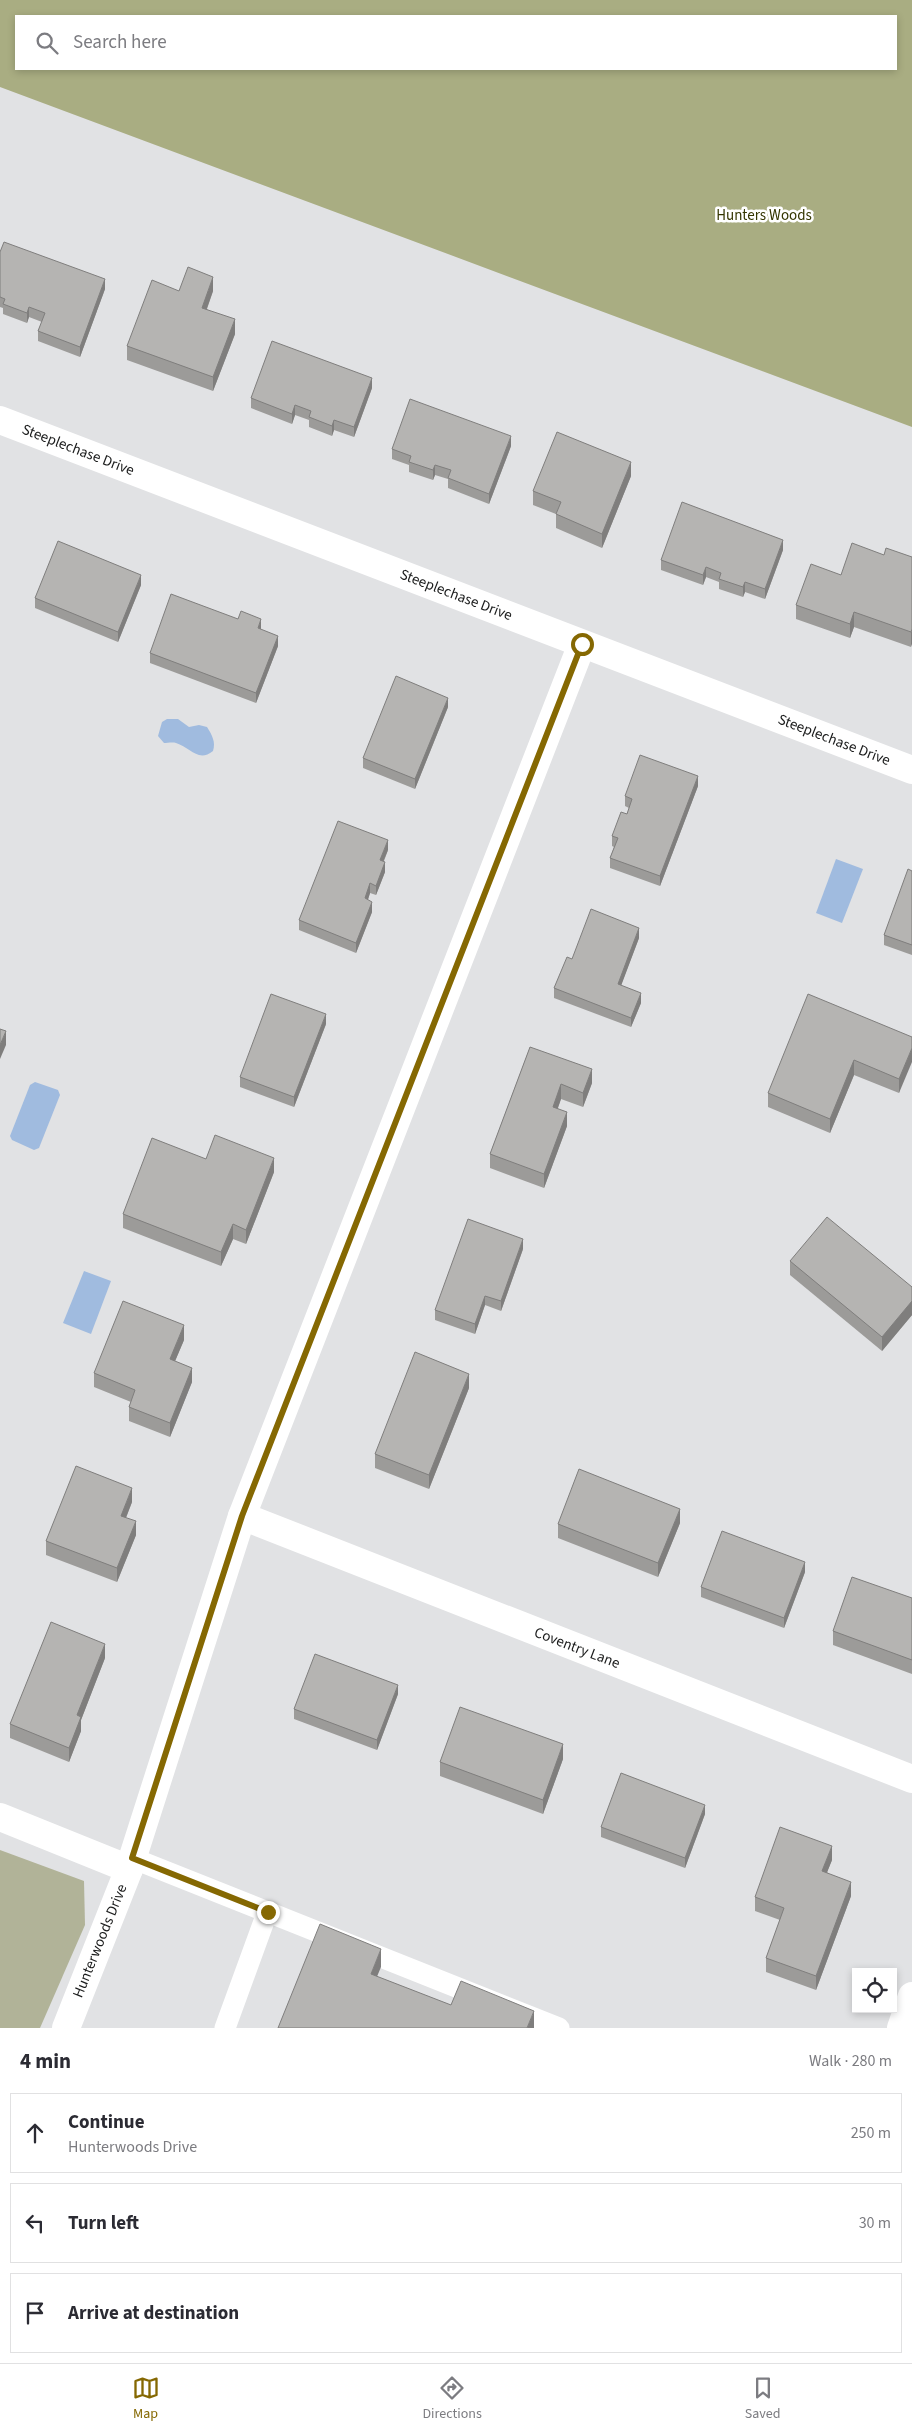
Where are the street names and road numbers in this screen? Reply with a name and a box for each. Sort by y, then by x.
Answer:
street label: Steeplechase Drive [19,419,137,481]
street label: Steeplechase Drive [397,564,515,626]
street label: Steeplechase Drive [775,709,893,771]
street label: Coventry Lane [531,1622,623,1674]
street label: Hunterwoods Drive [68,1881,132,2001]

